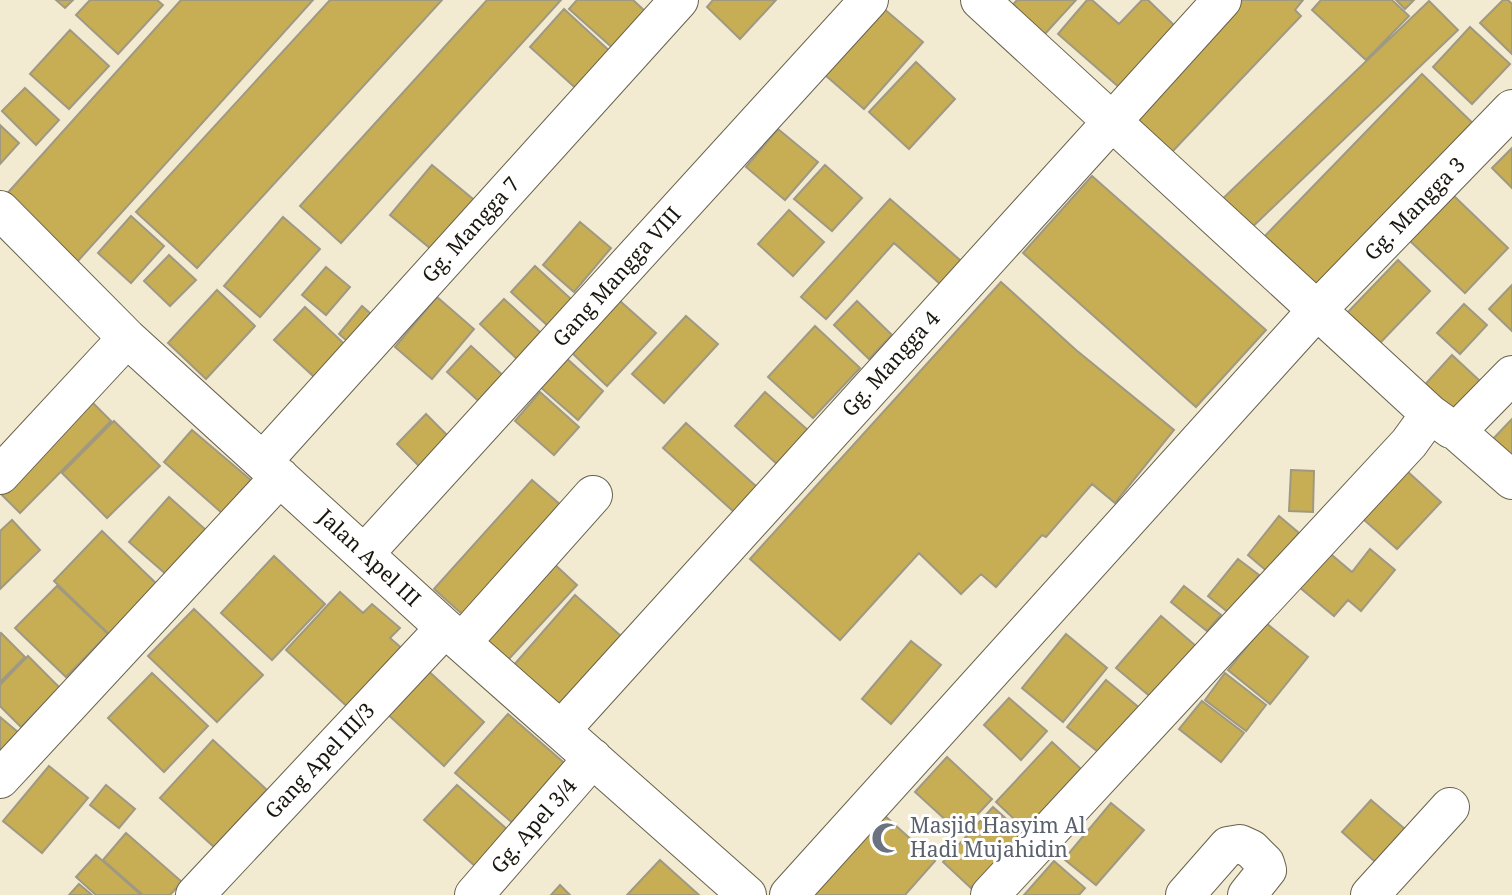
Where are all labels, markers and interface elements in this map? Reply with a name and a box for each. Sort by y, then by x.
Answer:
street label: Gg. Mangga 3 [1358,150,1471,266]
street label: Gg. Mangga 7 [415,170,525,288]
street label: Gang Mangga VIII [546,200,687,352]
street label: Gg. Mangga 4 [835,304,946,422]
street label: Jalan Apel III [312,502,427,612]
street label: Gang Apel III/3 [258,696,380,824]
street label: Gg. Apel 3/4 [484,772,583,879]
place label: Masjid Hasyim Al Hadi Mujahidin [910,811,1086,863]
mosque icon: Masjid Hasyim Al Hadi Mujahidin [870,821,904,855]

